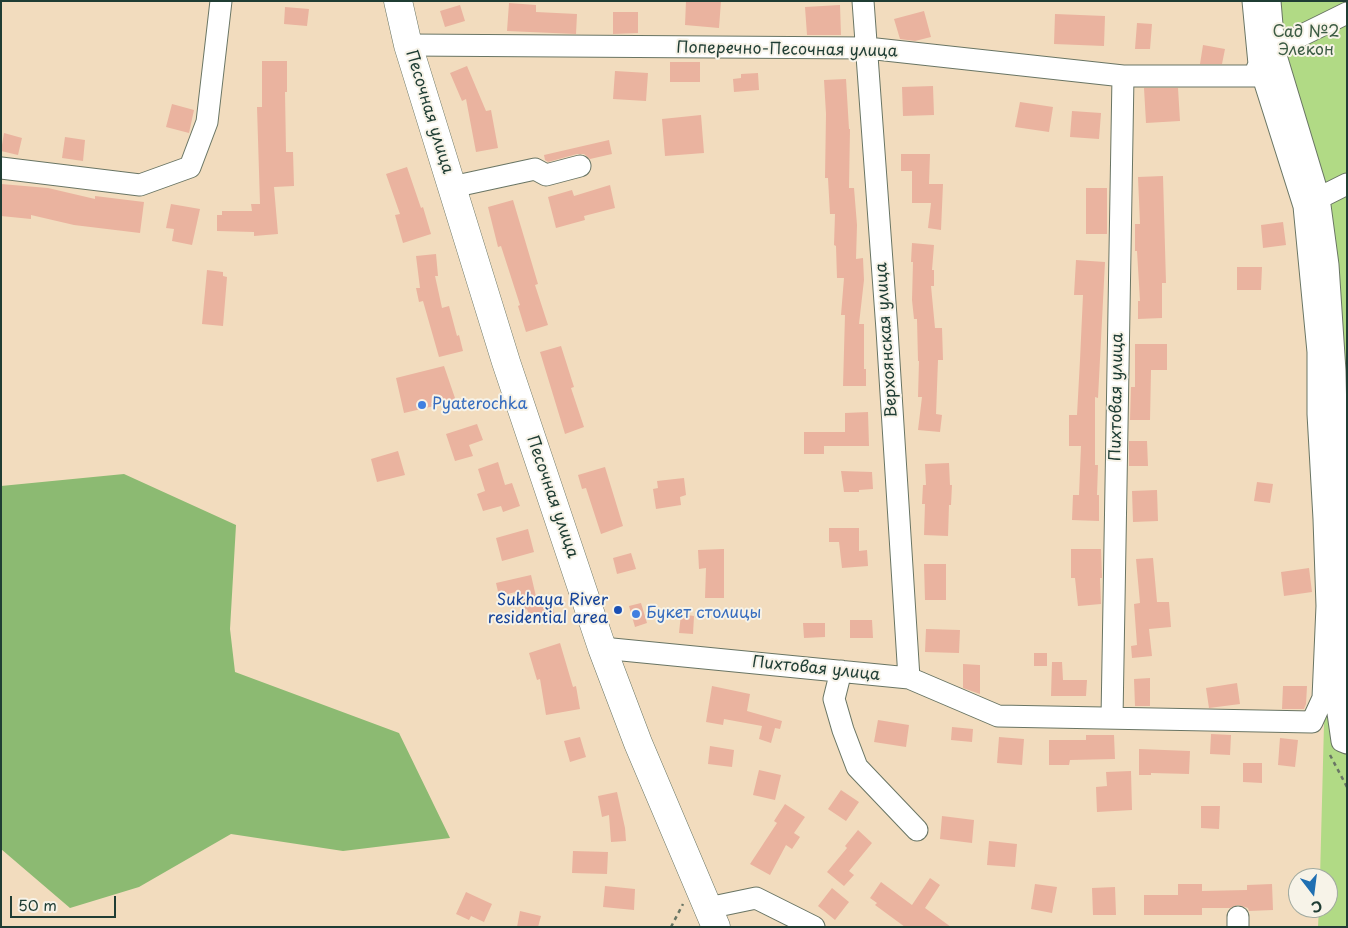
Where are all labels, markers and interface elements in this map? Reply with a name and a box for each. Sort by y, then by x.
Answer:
park label: Сад №2 Элекон [1272,23,1340,61]
street label: Поперечно-Песочная улица [676,38,898,62]
street label: Песочная улица [401,48,457,176]
street label: Верхоянская улица [872,262,902,418]
street label: Пихтовая улица [1106,333,1128,461]
place label: Pyaterochka [432,395,527,415]
marker: Pyaterochka [416,399,428,411]
street label: Песочная улица [522,433,582,561]
place label: Sukhaya River residential area [488,591,608,629]
marker: Sukhaya River residential area [612,604,624,616]
place label: Букет столицы [646,604,761,624]
marker: Букет столицы [630,608,642,620]
street label: Пихтовая улица [751,653,881,685]
north arrow [1288,868,1338,918]
scale bar [12,886,119,918]
text: 50 m [18,893,57,916]
text: С [1309,896,1325,919]

